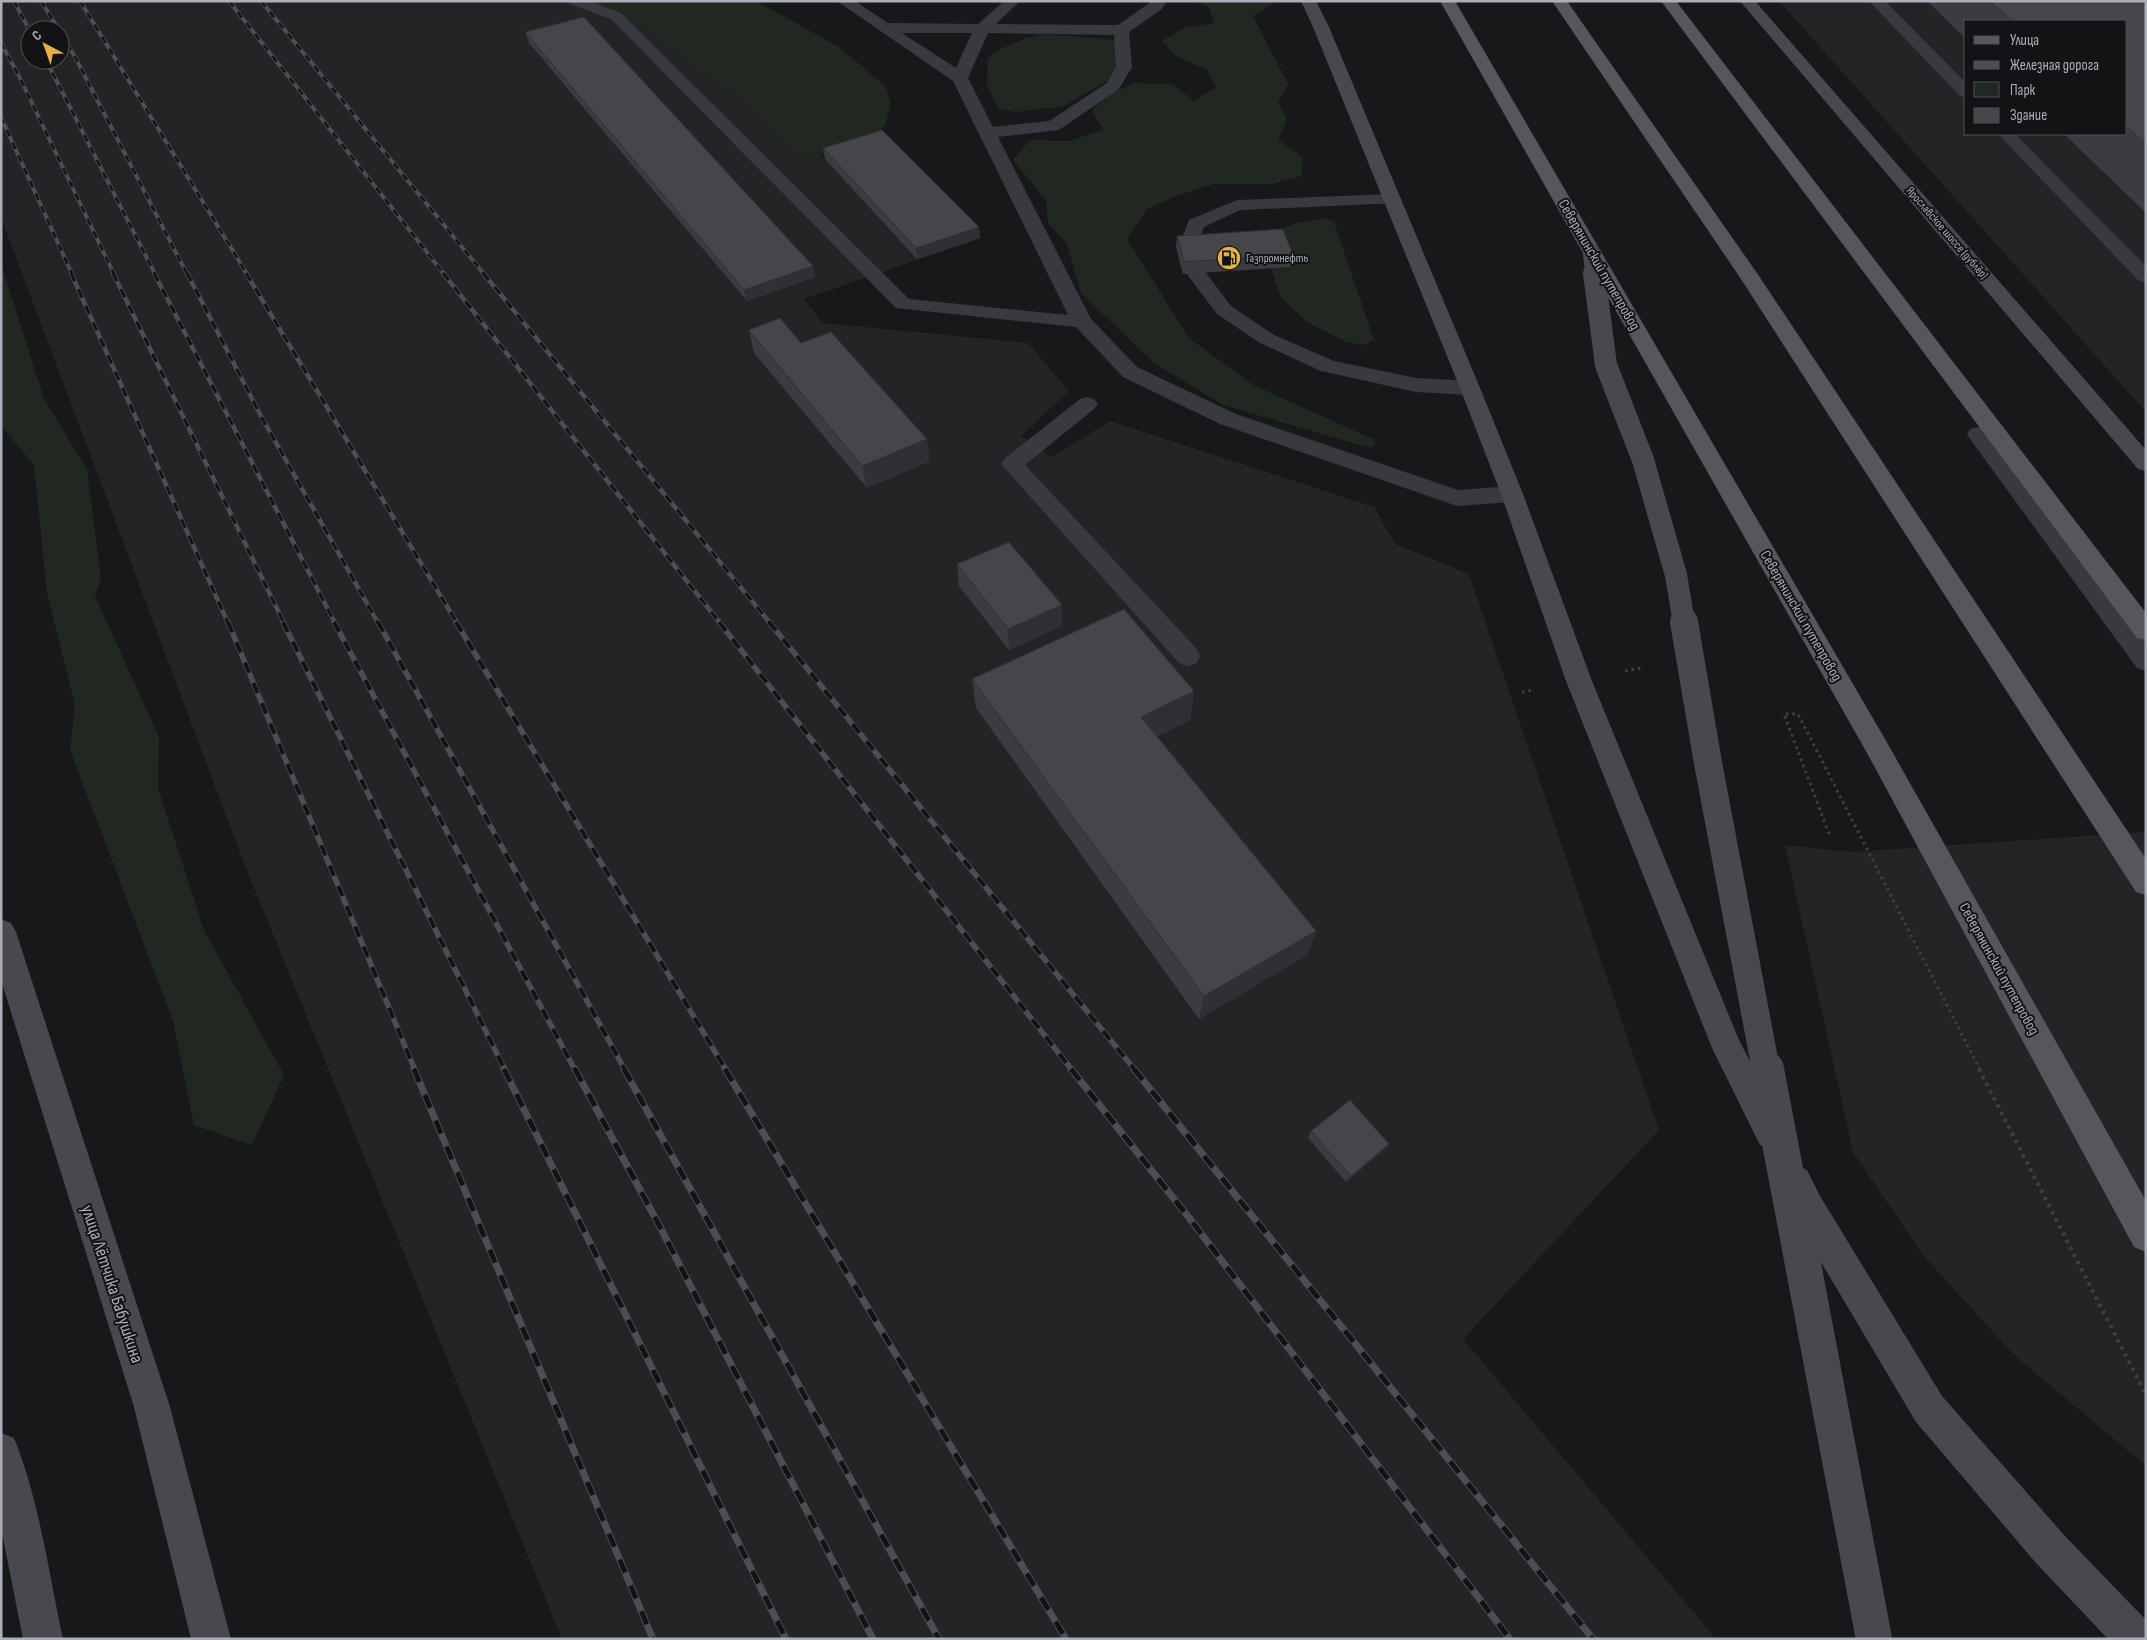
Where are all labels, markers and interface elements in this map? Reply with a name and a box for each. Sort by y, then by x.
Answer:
north arrow [20,20,70,70]
legend [1964,20,2127,135]
text: С [29,27,45,44]
text: Улица [2010,31,2039,50]
text: Железная дорога [2010,56,2099,75]
text: Парк [2010,81,2036,100]
text: Здание [2010,106,2047,125]
street label: Ярославское шоссе (дублёр) [1903,184,1991,282]
street label: Северянинский путепровод [1554,196,1644,334]
fuel station icon: Газпромнефть [1216,245,1242,271]
place label: Газпромнефть [1246,251,1308,266]
street label: Северянинский путепровод [1756,547,1846,685]
street label: Северянинский путепровод [1955,900,2043,1038]
street label: улица Лётчика Бабушкина [77,1202,148,1366]

